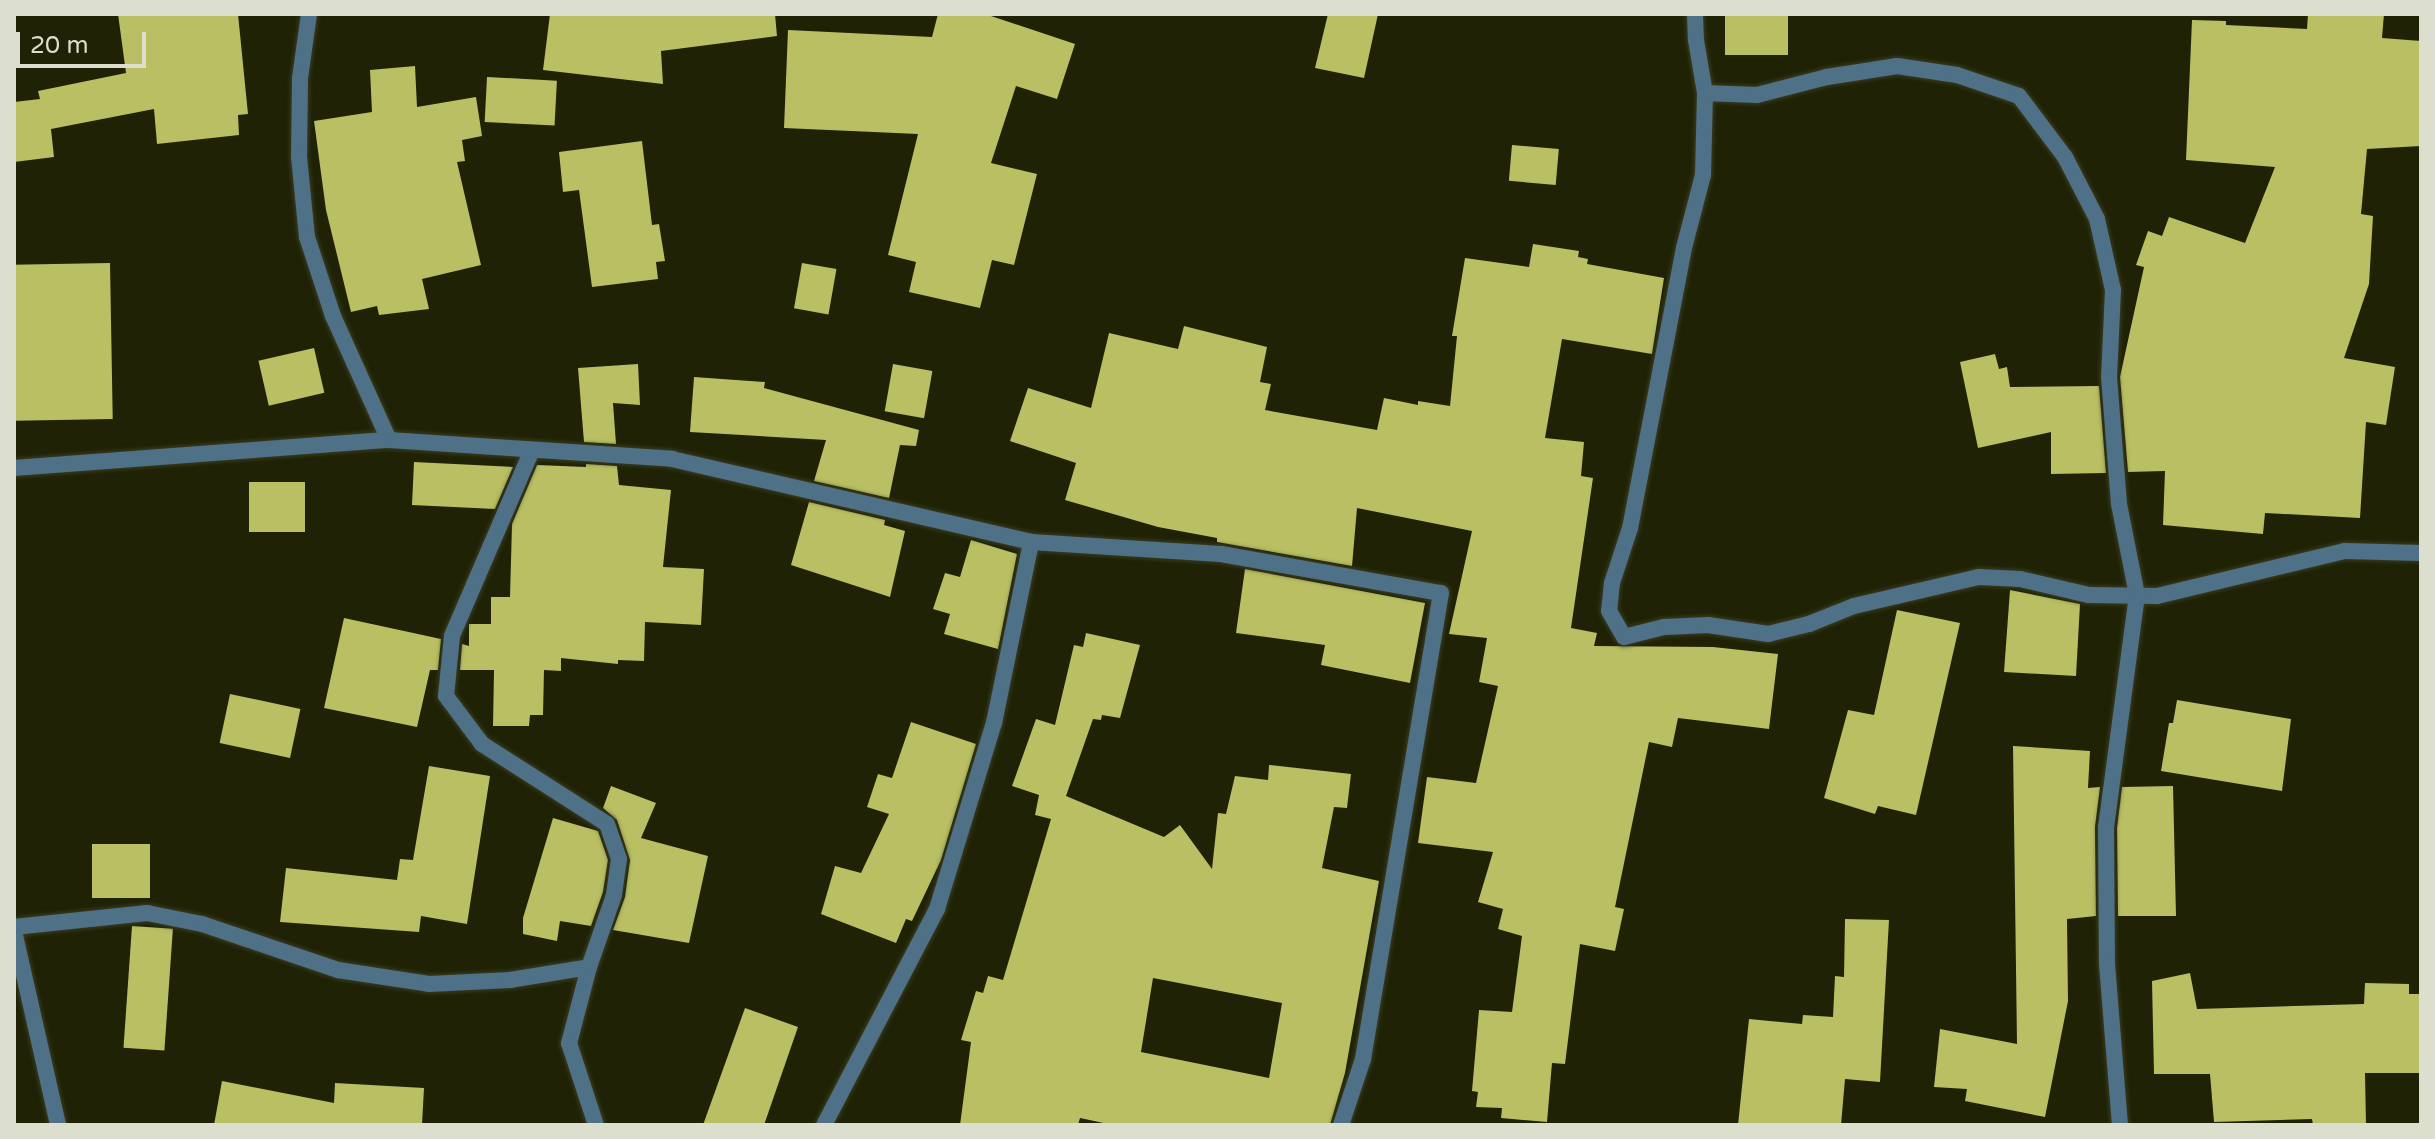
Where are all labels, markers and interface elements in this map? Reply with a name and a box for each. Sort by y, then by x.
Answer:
scale bar [20,16,150,66]
text: 20 m [30,31,88,60]

